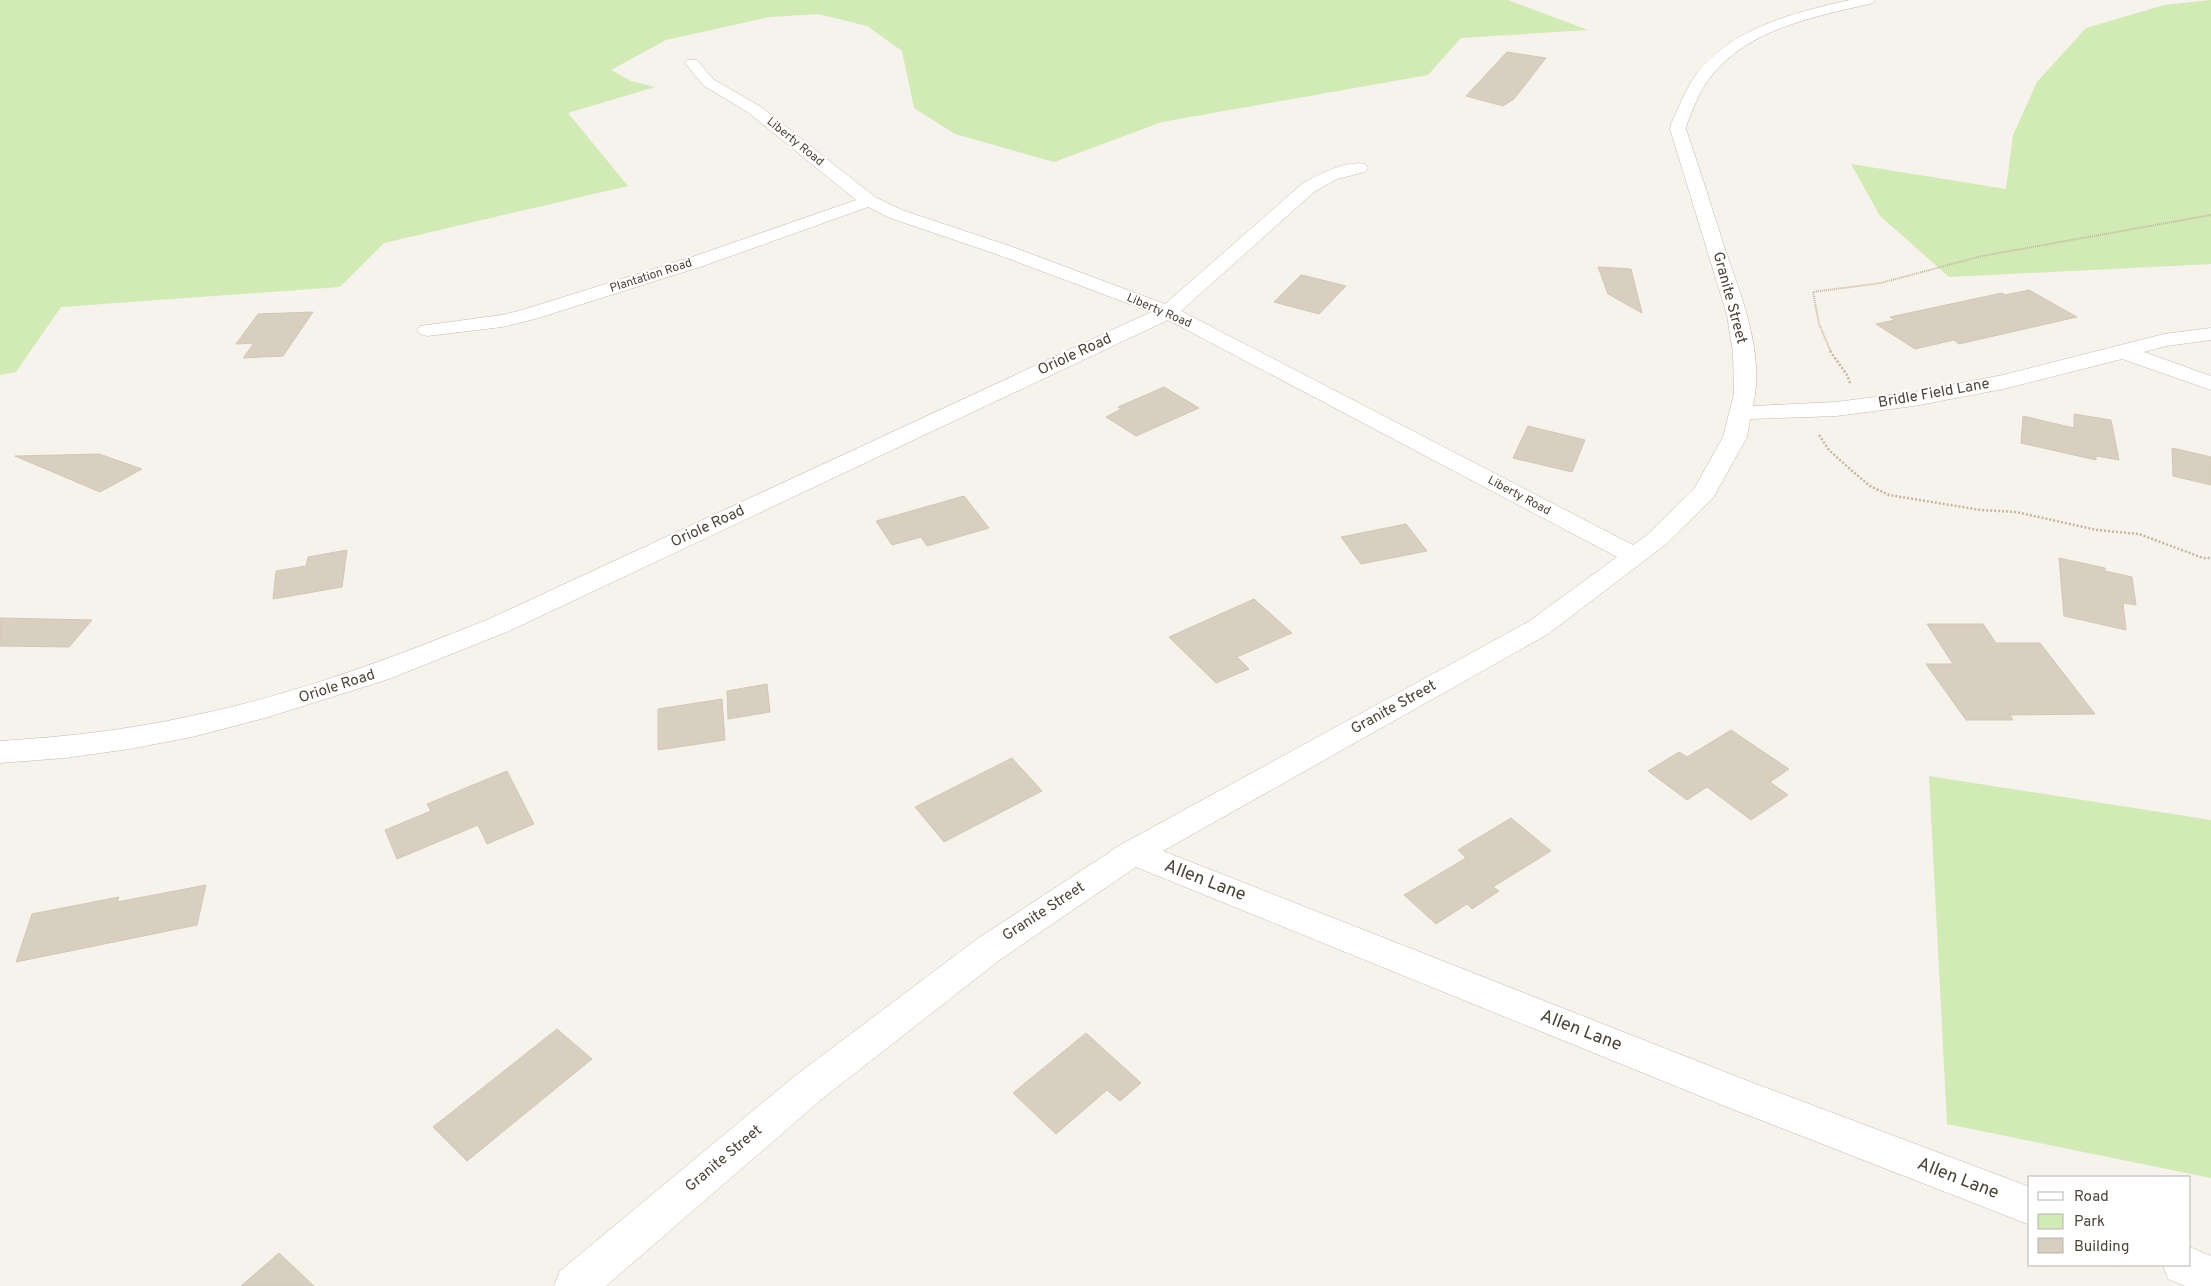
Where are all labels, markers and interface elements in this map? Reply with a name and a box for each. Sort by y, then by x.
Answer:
street label: Liberty Road [763,114,827,170]
street label: Granite Street [1708,250,1750,346]
street label: Plantation Road [608,255,694,297]
street label: Liberty Road [1124,290,1194,332]
street label: Oriole Road [1035,330,1115,380]
street label: Bridle Field Lane [1877,375,1991,413]
street label: Liberty Road [1485,473,1553,519]
street label: Oriole Road [668,502,748,552]
street label: Oriole Road [296,666,378,708]
street label: Granite Street [1348,677,1440,739]
street label: Allen Lane [1161,855,1249,907]
street label: Granite Street [999,878,1089,946]
street label: Allen Lane [1537,1005,1625,1057]
street label: Granite Street [682,1121,766,1197]
street label: Allen Lane [1914,1153,2002,1205]
legend [2028,1176,2191,1266]
text: Road [2074,1188,2109,1207]
text: Park [2074,1213,2105,1232]
text: Building [2074,1238,2129,1257]

